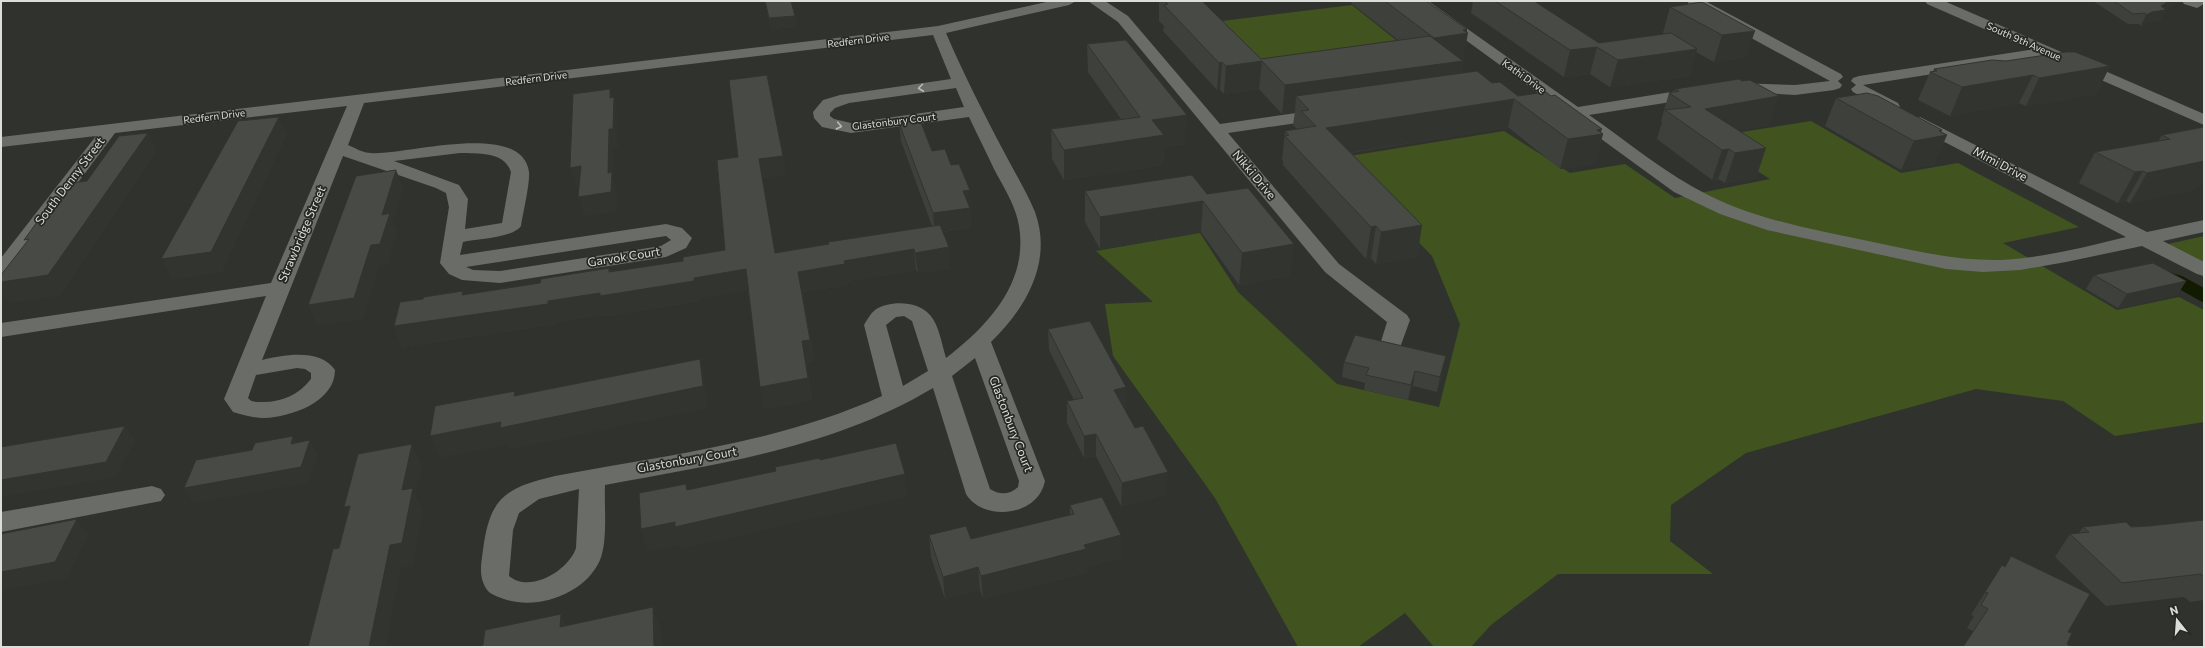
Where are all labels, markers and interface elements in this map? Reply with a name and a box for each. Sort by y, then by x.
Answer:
street label: South 9th Avenue [1985,19,2063,63]
street label: Redfern Drive [826,30,890,50]
street label: Kathi Drive [1500,56,1548,96]
street label: Redfern Drive [504,68,568,88]
one-way arrow [918,83,924,92]
street label: Redfern Drive [182,106,246,126]
street label: Glastonbury Court [851,110,937,132]
one-way arrow [835,121,842,130]
street label: South Denny Street [32,134,107,227]
street label: Mimi Drive [1971,143,2030,183]
street label: Nikki Drive [1230,147,1279,202]
street label: Strawbridge Street [274,183,328,284]
street label: Garvok Court [586,243,661,269]
street label: Glastonbury Court [987,374,1037,474]
street label: Glastonbury Court [636,443,738,475]
north arrow [2157,600,2197,640]
text: N [2168,603,2180,617]

